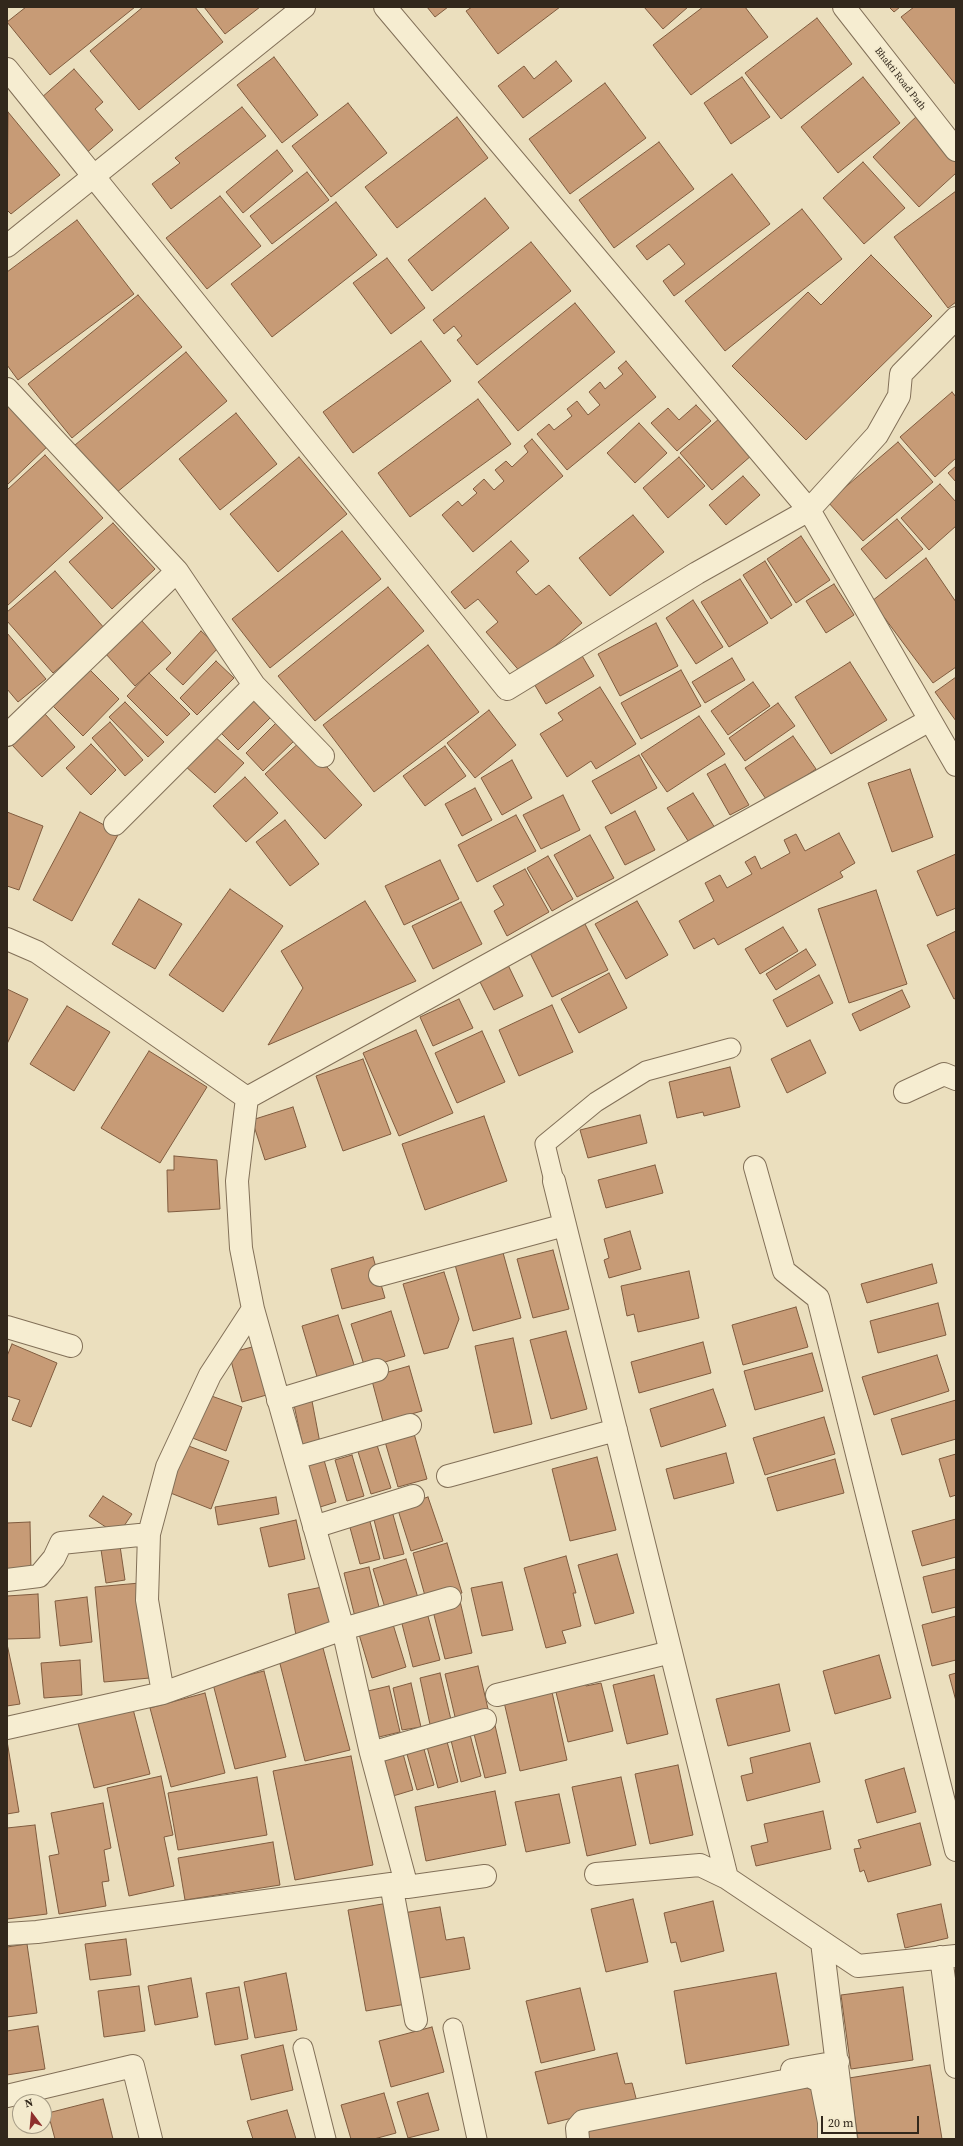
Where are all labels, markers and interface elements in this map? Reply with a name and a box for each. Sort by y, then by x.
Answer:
street label: Bhakti Road Path [872,45,928,113]
north arrow [12,2094,52,2134]
text: N [23,2095,35,2111]
scale bar [823,2108,921,2134]
text: 20 m [828,2115,854,2131]

